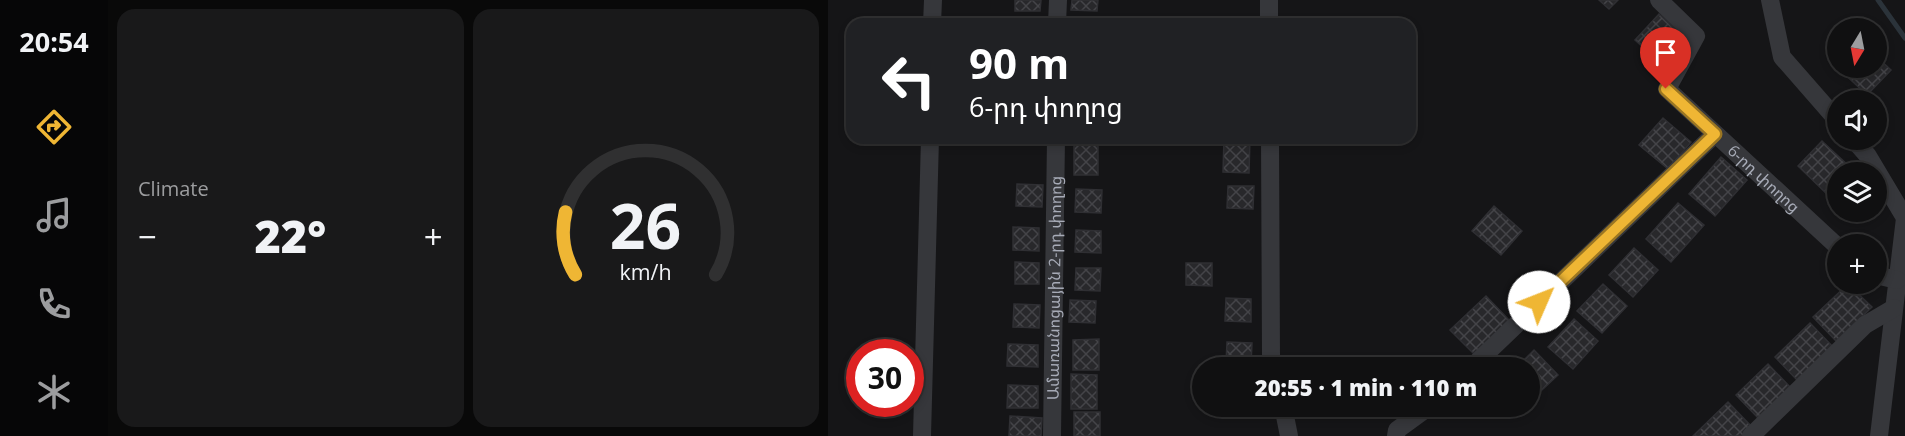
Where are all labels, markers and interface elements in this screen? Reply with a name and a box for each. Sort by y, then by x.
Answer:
north arrow [1827,18,1887,78]
map controls [1827,18,1887,294]
text: 20:54 [19,23,89,60]
pin [1640,27,1691,89]
text: 90 m [969,34,1069,91]
icon: arrive [1649,36,1682,69]
icon: left [870,42,948,120]
text: 6-րդ փողոց [969,88,1123,125]
button: sound [1827,90,1887,150]
icon: directions [33,106,75,148]
street label: 6-րդ փողոց [1723,140,1805,218]
button: layers [1827,162,1887,222]
text: Climate [138,175,209,202]
street label: Ամառանոցային 2-րդ փողոց [1041,176,1066,400]
text: 26 [610,182,681,267]
icon: music [33,194,75,236]
text: 22° [254,205,326,266]
text: − [138,214,157,259]
text: + [424,214,443,259]
button: + [1827,234,1887,294]
text: km/h [620,257,672,286]
position arrow [1507,270,1571,334]
icon: phone [33,283,75,325]
speed limit sign: 30 [846,339,924,417]
icon: climate [33,371,75,413]
text: 20:55 · 1 min · 110 m [1255,372,1477,402]

